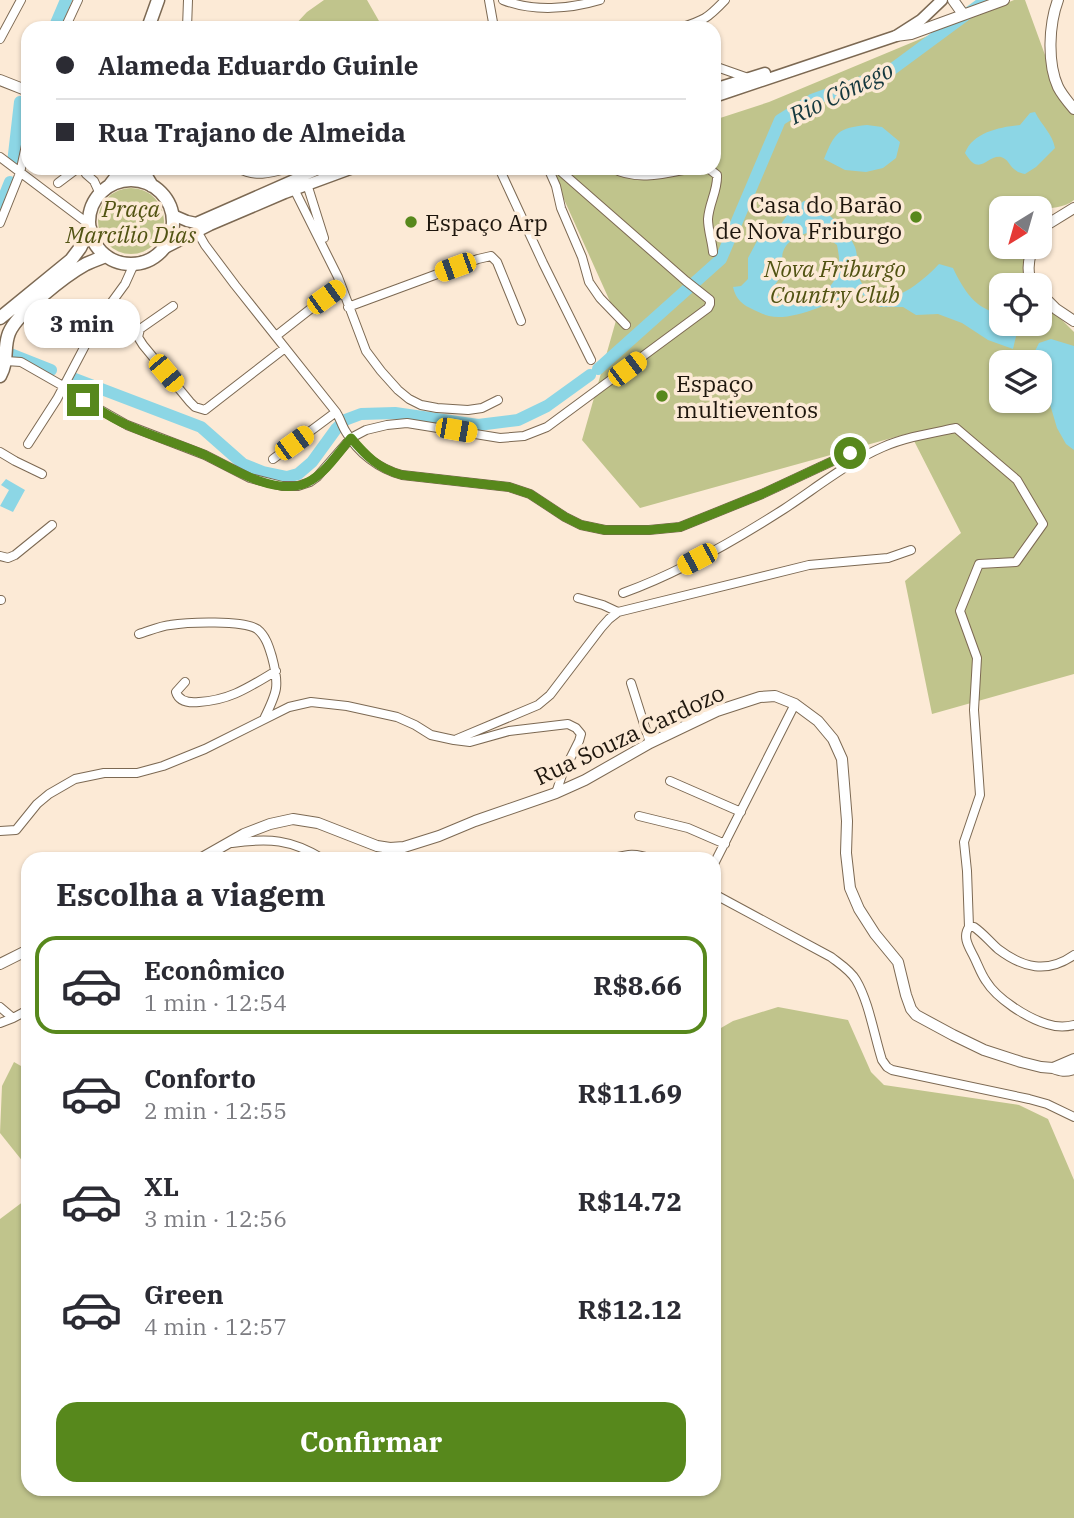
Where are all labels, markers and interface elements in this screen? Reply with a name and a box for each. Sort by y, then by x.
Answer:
text: Alameda Eduardo Guinle [98,48,418,82]
water label: Rio Cônego [783,53,899,131]
text: Rua Trajano de Almeida [98,115,406,149]
place label: Casa do Barão de Nova Friburgo [715,189,902,245]
park label: Praça Marcílio Dias [65,193,197,249]
north arrow [989,196,1052,259]
map controls [989,196,1052,413]
place label: Espaço Arp [425,207,548,237]
marker: Casa do Barão de Nova Friburgo [908,209,924,225]
marker: Espaço Arp [403,214,419,230]
car [432,250,479,284]
park label: Nova Friburgo Country Club [763,253,906,309]
button: locate [989,273,1052,336]
car [303,276,350,318]
callout: 3 min [25,298,141,348]
text: 3 min [50,308,114,338]
car [604,348,651,390]
car [145,350,188,396]
button: layers [989,350,1052,413]
place label: Espaço multieventos [676,368,818,424]
route end [67,384,99,416]
marker: Espaço multieventos [654,388,670,404]
car [434,416,479,444]
car [271,422,318,464]
route start [834,437,866,469]
car [674,540,721,578]
street label: Rua Souza Cardozo [529,677,729,791]
text: Escolha a viagem [56,873,326,915]
text: Econômico [144,953,285,987]
icon: car [60,954,123,1017]
text: R$8.66 [593,968,682,1002]
text: 1 min · 12:54 [144,987,287,1017]
text: Conforto [144,1061,256,1095]
icon: car [60,1062,123,1125]
text: R$11.69 [578,1076,682,1110]
text: 2 min · 12:55 [144,1095,287,1125]
text: XL [144,1169,179,1203]
icon: car [60,1170,123,1233]
text: R$14.72 [578,1184,682,1218]
text: 3 min · 12:56 [144,1203,287,1233]
text: Green [144,1277,224,1311]
icon: car [60,1278,123,1341]
text: R$12.12 [578,1292,682,1326]
text: 4 min · 12:57 [144,1311,287,1341]
button: Confirmar [56,1402,686,1482]

